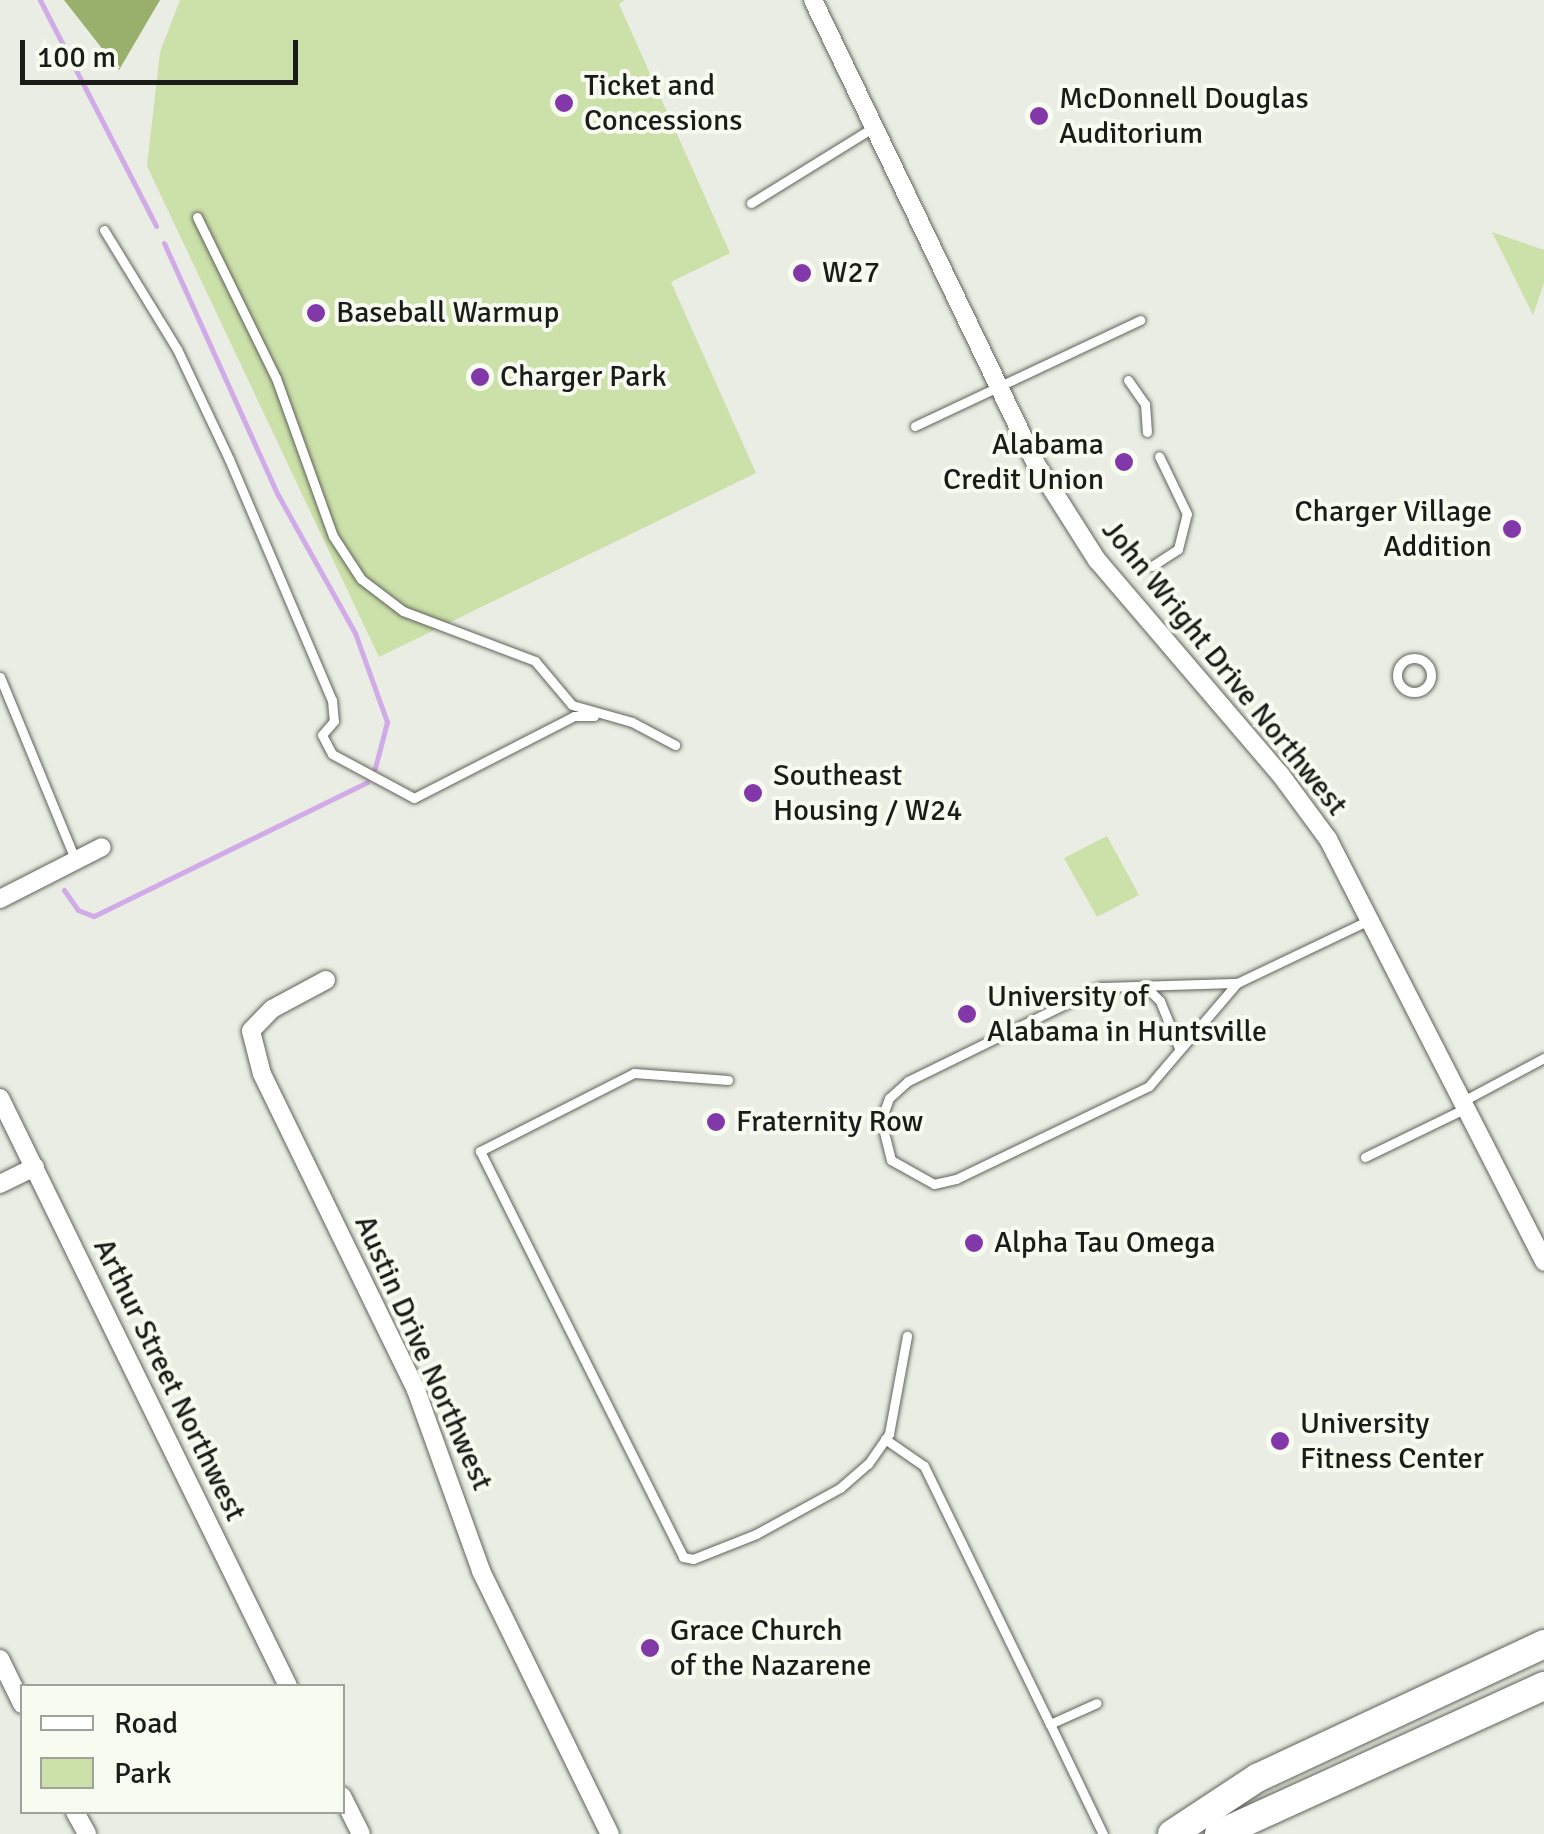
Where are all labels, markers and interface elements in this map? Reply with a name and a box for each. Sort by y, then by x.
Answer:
scale bar [25,20,302,82]
text: 100 m [37,39,116,76]
place label: Ticket and Concessions [584,68,742,138]
place label: McDonnell Douglas Auditorium [1059,81,1309,152]
marker: Ticket and Concessions [553,92,575,114]
marker: McDonnell Douglas Auditorium [1028,105,1050,127]
place label: W27 [822,255,880,291]
marker: W27 [791,262,813,284]
place label: Baseball Warmup [336,295,559,331]
marker: Baseball Warmup [305,302,327,324]
place label: Charger Park [500,359,667,395]
marker: Charger Park [469,366,491,388]
place label: Alabama Credit Union [943,427,1104,498]
marker: Alabama Credit Union [1113,451,1135,473]
place label: Charger Village Addition [1294,494,1492,564]
street label: John Wright Drive Northwest [1094,513,1354,823]
marker: Charger Village Addition [1501,518,1523,540]
place label: Southeast Housing / W24 [773,758,963,828]
marker: Southeast Housing / W24 [742,782,764,804]
place label: University of Alabama in Huntsville [987,979,1267,1050]
marker: University of Alabama in Huntsville [956,1003,978,1025]
place label: Fraternity Row [736,1104,923,1140]
marker: Fraternity Row [705,1111,727,1133]
street label: Austin Drive Northwest [346,1210,500,1496]
place label: Alpha Tau Omega [994,1225,1215,1261]
marker: Alpha Tau Omega [963,1232,985,1254]
street label: Arthur Street Northwest [85,1233,253,1527]
place label: University Fitness Center [1300,1406,1484,1476]
marker: University Fitness Center [1269,1430,1291,1452]
place label: Grace Church of the Nazarene [670,1613,872,1684]
marker: Grace Church of the Nazarene [639,1637,661,1659]
legend [20,1684,345,1814]
text: Road [114,1705,178,1742]
text: Park [114,1755,172,1792]

